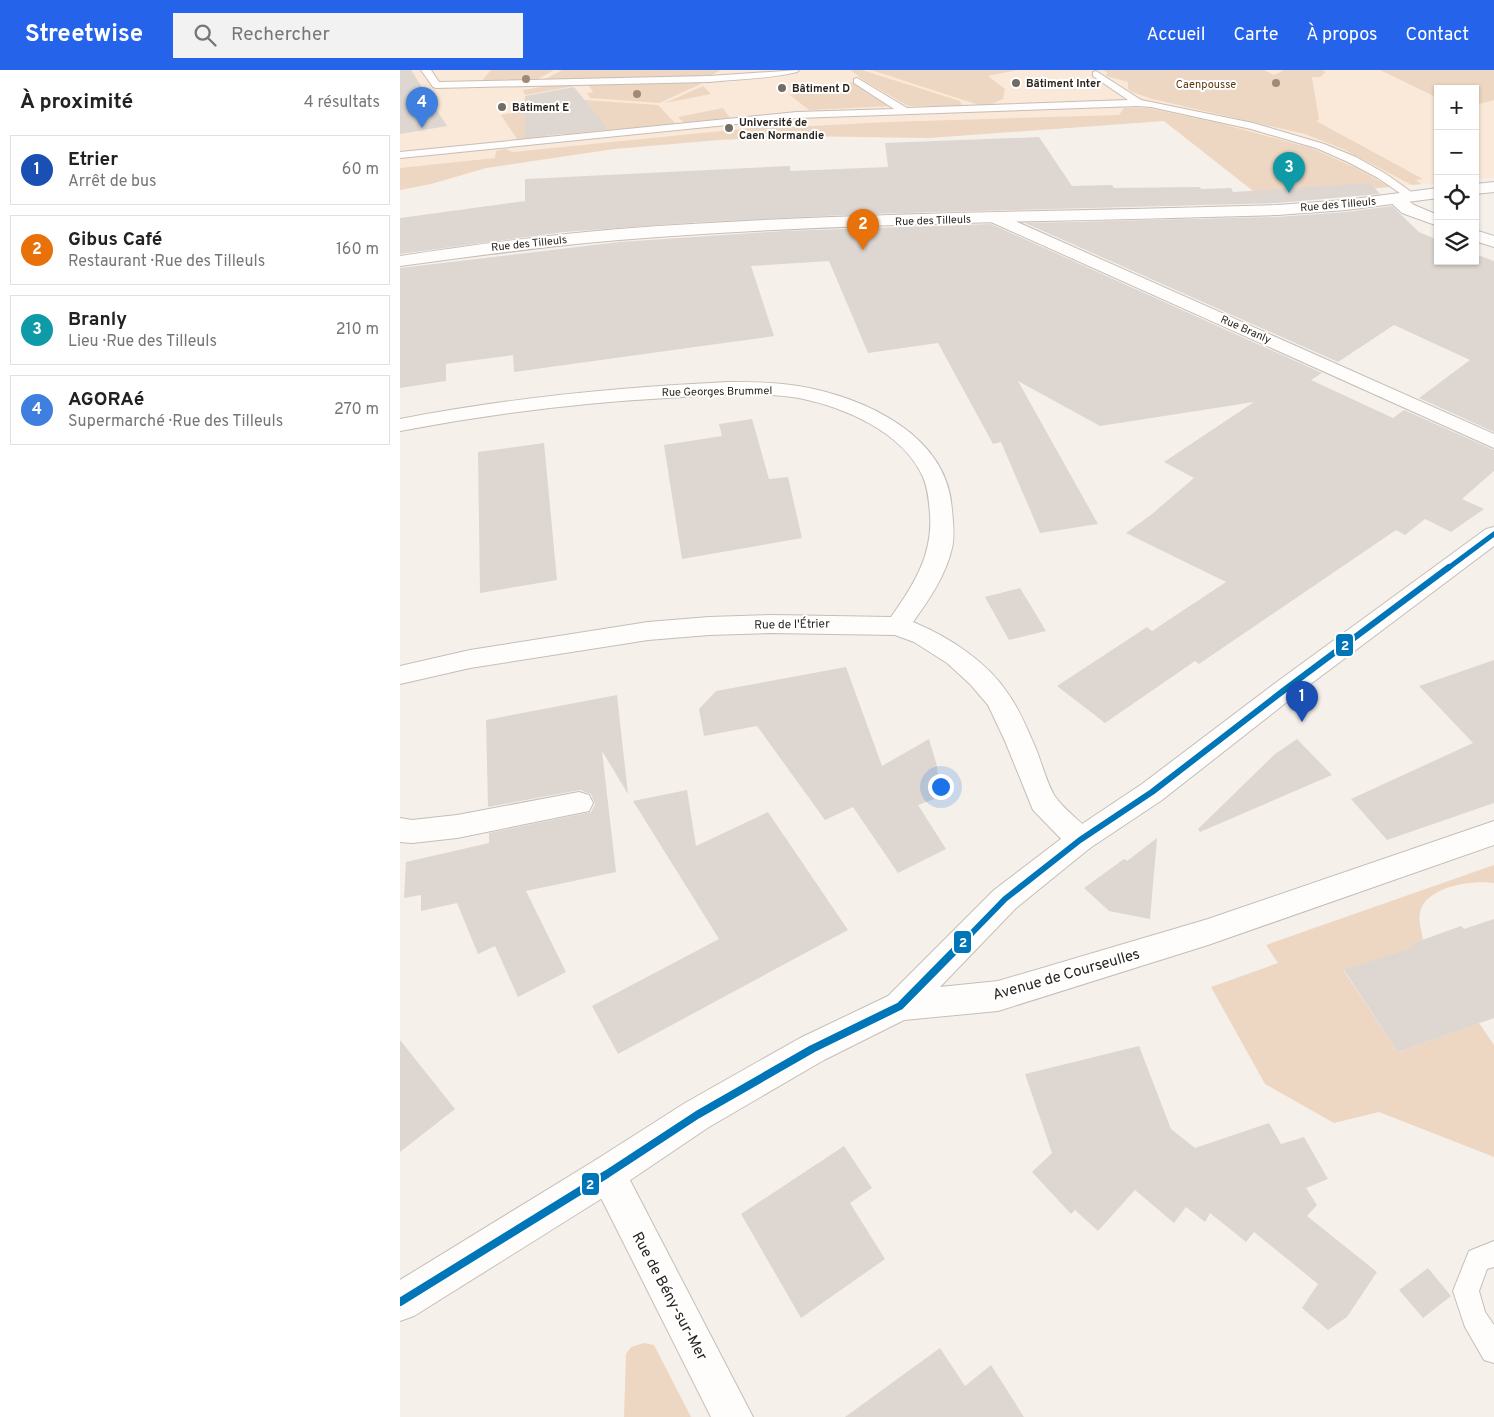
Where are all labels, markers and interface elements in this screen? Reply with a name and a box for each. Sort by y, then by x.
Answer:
search box [173,13,523,58]
text: Streetwise [25,20,143,50]
icon: search [191,21,219,49]
text: Rechercher [231,23,330,47]
text: Accueil [1146,24,1205,47]
text: Carte [1233,24,1278,47]
text: À propos [1306,24,1377,47]
text: Contact [1405,24,1469,47]
marker: Bâtiment Inter [1010,77,1022,89]
place label: Bâtiment Inter [1026,77,1101,91]
park label: Caenpousse [1176,78,1236,92]
marker: Bâtiment D [776,82,788,94]
place label: Bâtiment D [792,82,850,96]
map controls [1434,85,1479,265]
button: + [1434,85,1479,130]
pin: 4 [406,87,438,128]
text: À proximité [20,89,133,116]
text: 4 résultats [304,93,380,113]
marker: Bâtiment E [496,101,508,113]
place label: Bâtiment E [512,101,569,115]
place label: Université de Caen Normandie [739,116,824,143]
marker: Université de Caen Normandie [723,122,735,134]
button: − [1434,130,1479,175]
text: Etrier [68,148,118,172]
pin: 3 [1273,152,1305,193]
text: 1 [34,160,40,180]
text: 60 m [342,160,379,180]
text: Arrêt de bus [68,172,157,192]
button: locate [1434,175,1479,220]
street label: Rue des Tilleuls [1300,195,1377,215]
pin: 2 [847,209,879,250]
street label: Rue des Tilleuls [895,213,971,229]
button: layers [1434,220,1479,265]
text: Gibus Café [68,228,162,252]
street label: Rue des Tilleuls [490,233,568,255]
text: 2 [32,240,42,260]
text: 160 m [336,240,379,260]
text: Restaurant · Rue des Tilleuls [68,252,265,272]
text: Branly [68,308,127,332]
street label: Rue Branly [1218,313,1273,347]
text: 3 [32,320,42,340]
text: 210 m [336,320,379,340]
text: Lieu · Rue des Tilleuls [68,332,217,352]
street label: Rue Georges Brummel [662,384,772,400]
text: AGORAé [68,388,144,412]
text: 4 [32,400,42,420]
text: 270 m [334,400,379,420]
text: Supermarché · Rue des Tilleuls [68,412,283,432]
street label: Rue de l'Étrier [754,616,830,634]
line badge: 2 [1335,633,1354,657]
text: 2 [1341,638,1349,655]
pin: 1 [1286,681,1318,722]
your location [928,774,954,800]
line badge: 2 [953,930,972,954]
text: 2 [959,935,967,952]
street label: Avenue de Courseulles [991,945,1142,1006]
line badge: 2 [581,1172,600,1196]
text: 2 [586,1177,594,1194]
street label: Rue de Bény-sur-Mer [627,1229,711,1364]

